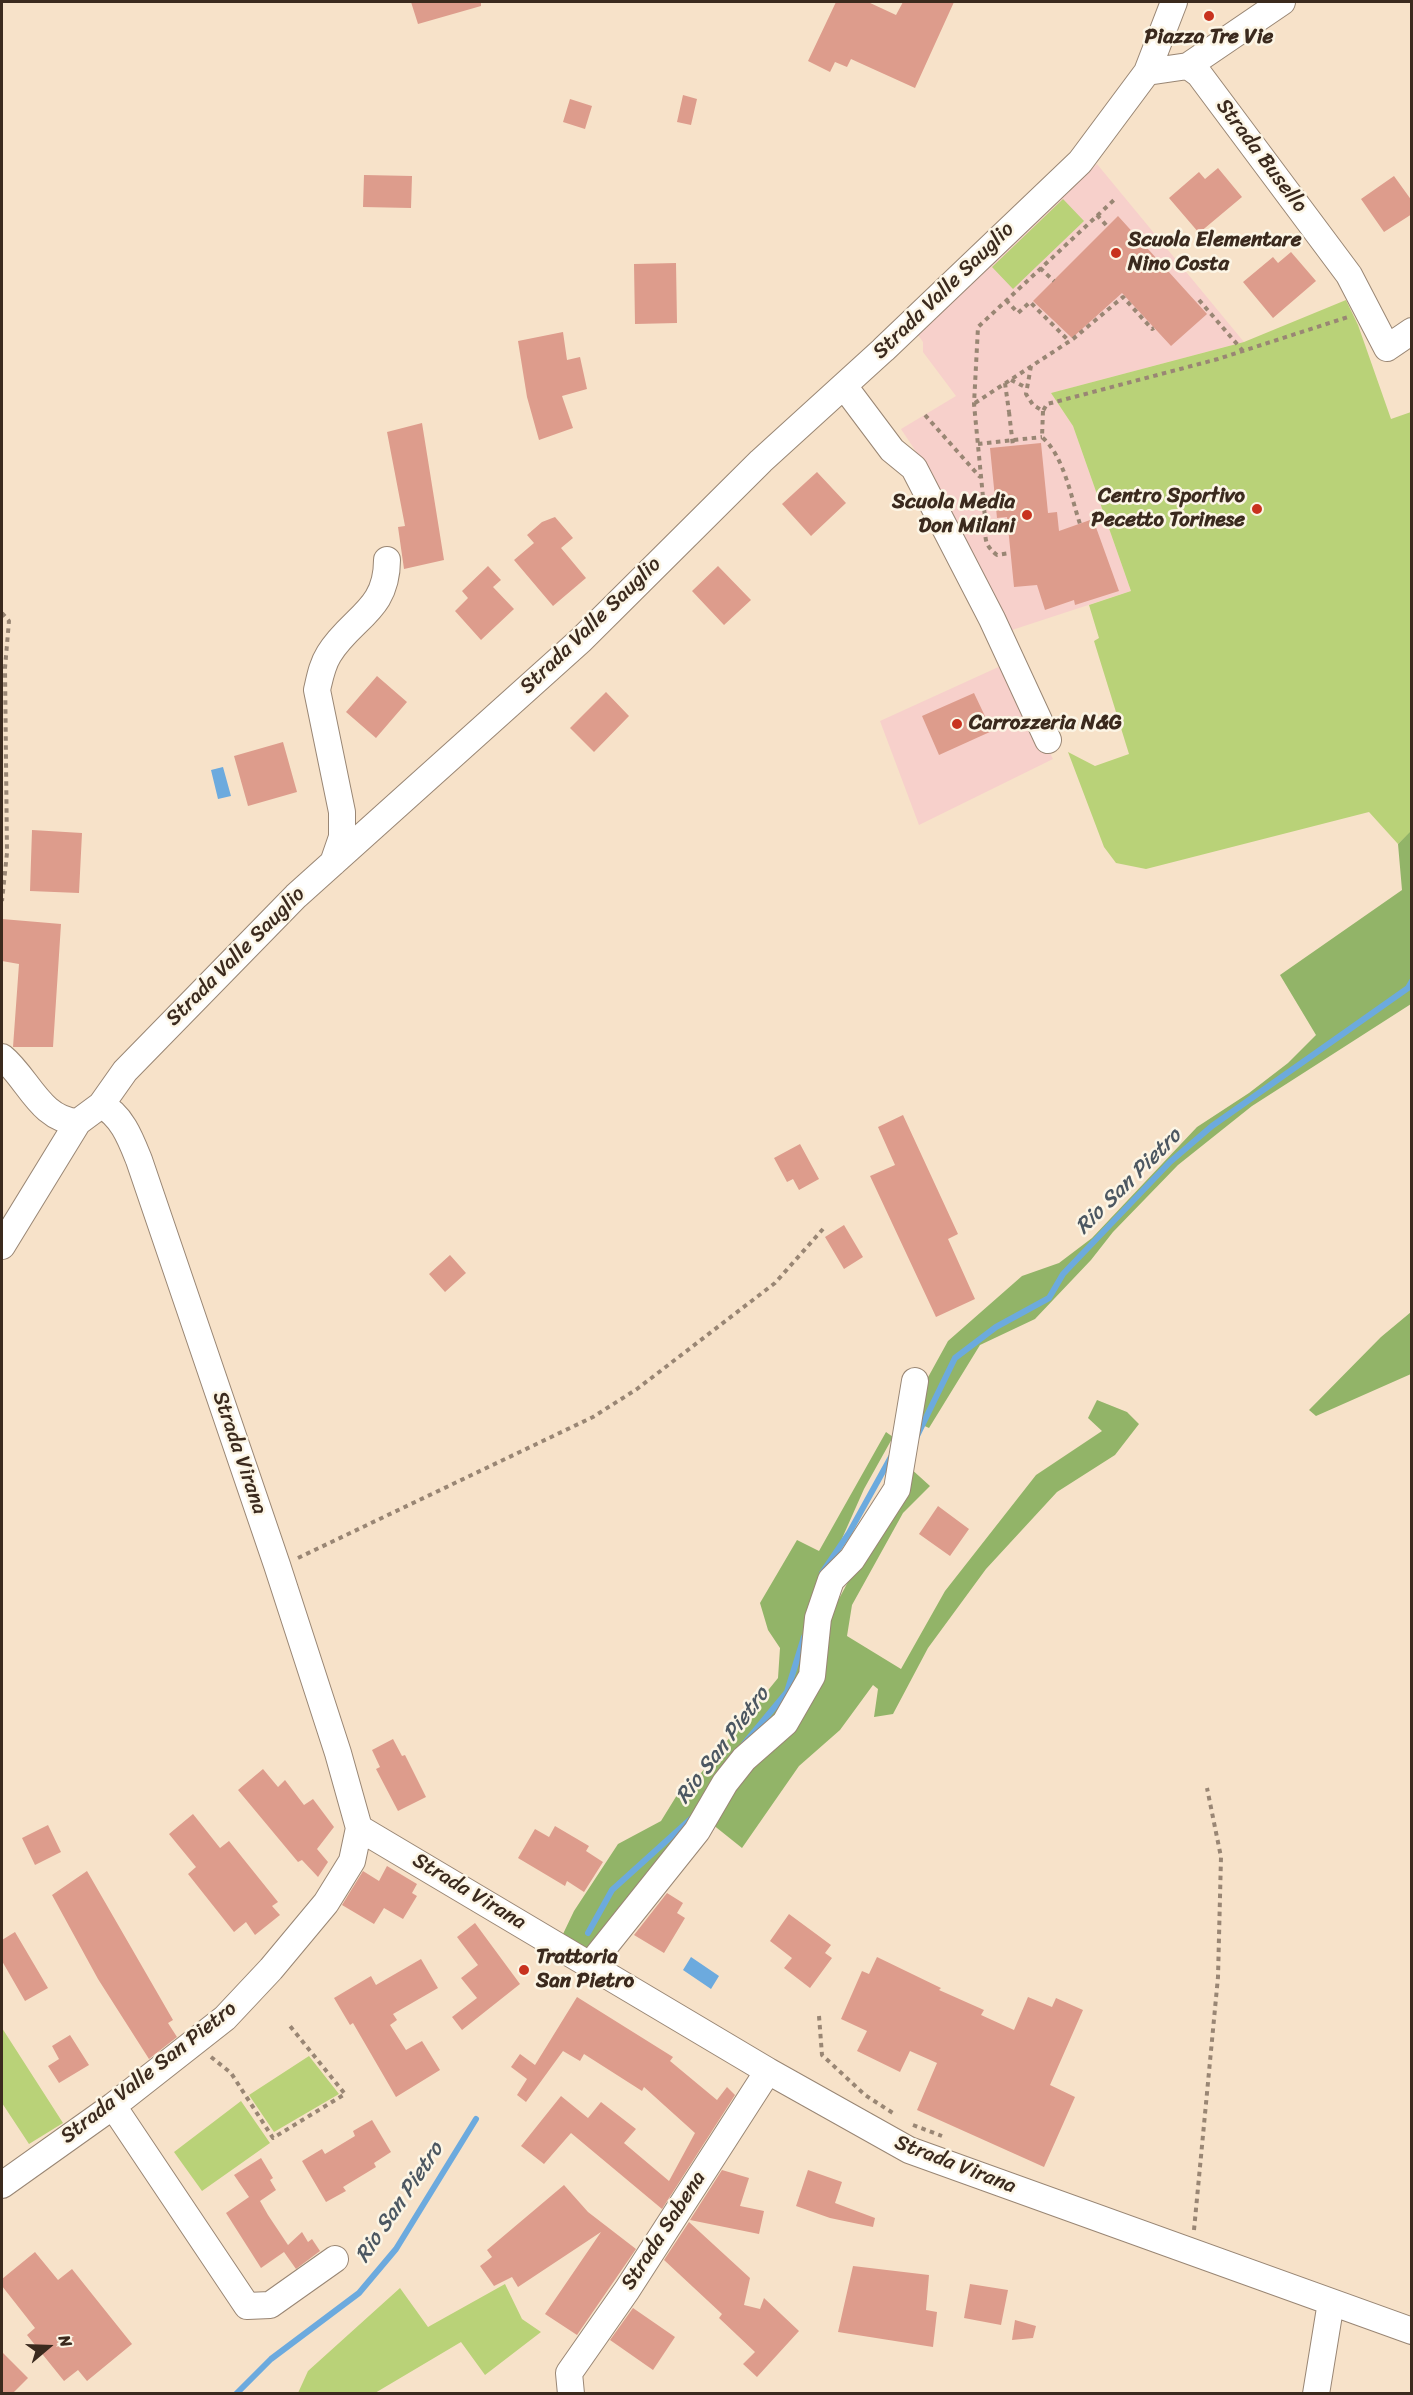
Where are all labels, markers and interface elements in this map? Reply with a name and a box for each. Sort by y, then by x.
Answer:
marker: Piazza Tre Vie [1202,9,1216,23]
place label: Piazza Tre Vie [1145,25,1273,51]
street label: Strada Busello [1210,94,1312,218]
street label: Strada Valle Sauglio [868,217,1020,365]
place label: Scuola Elementare Nino Costa [1128,228,1301,278]
marker: Scuola Elementare Nino Costa [1109,246,1123,260]
place label: Centro Sportivo Pecetto Torinese [1091,484,1245,534]
place label: Scuola Media Don Milani [892,490,1015,540]
marker: Centro Sportivo Pecetto Torinese [1250,502,1264,516]
marker: Scuola Media Don Milani [1020,508,1034,522]
street label: Strada Valle Sauglio [515,552,667,700]
place label: Carrozzeria N&G [969,711,1122,737]
marker: Carrozzeria N&G [950,717,964,731]
street label: Strada Valle Sauglio [161,882,311,1032]
water label: Rio San Pietro [1071,1124,1187,1240]
street label: Strada Virana [206,1388,272,1518]
water label: Rio San Pietro [671,1683,775,1809]
street label: Strada Virana [408,1848,530,1936]
place label: Trattoria San Pietro [536,1945,634,1995]
marker: Trattoria San Pietro [517,1963,531,1977]
street label: Strada Valle San Pietro [56,1996,242,2150]
street label: Strada Virana [891,2130,1019,2200]
water label: Rio San Pietro [350,2138,450,2268]
street label: Strada Sabena [616,2167,712,2295]
north arrow [18,2317,78,2377]
text: N [50,2331,81,2351]

